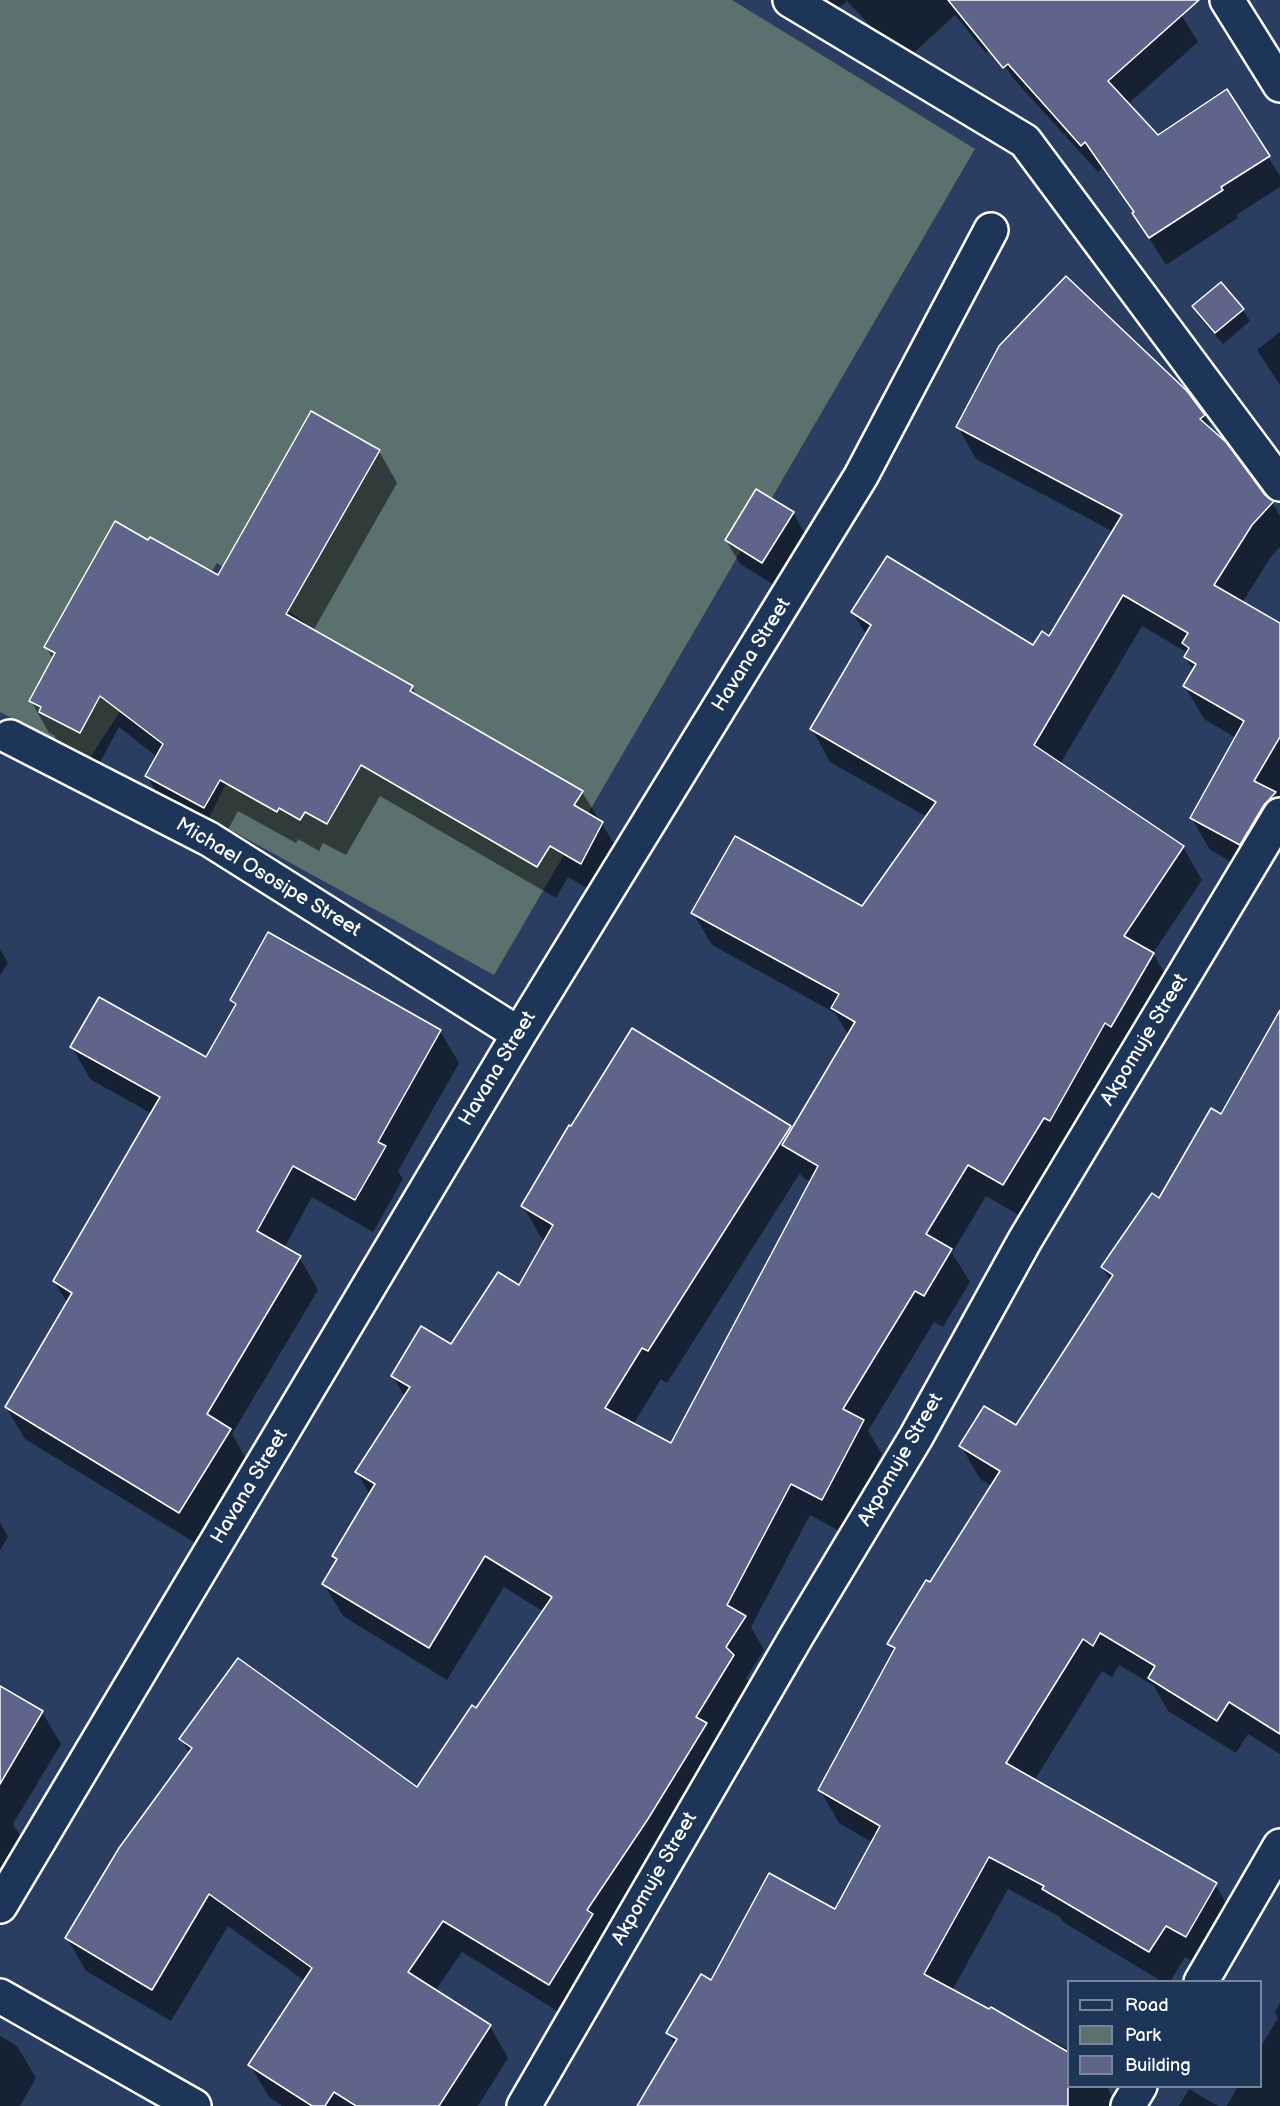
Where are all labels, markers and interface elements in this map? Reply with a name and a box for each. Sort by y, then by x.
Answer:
street label: Havana Street [707,594,797,716]
street label: Michael Ososipe Street [171,813,365,943]
street label: Akpomuje Street [1096,970,1194,1110]
street label: Havana Street [454,1007,542,1131]
street label: Akpomuje Street [853,1389,949,1531]
street label: Havana Street [206,1425,294,1549]
street label: Akpomuje Street [607,1808,703,1950]
legend [1067,1980,1262,2088]
text: Road [1125,1995,1169,2016]
text: Park [1125,2025,1161,2046]
text: Building [1125,2055,1191,2076]

